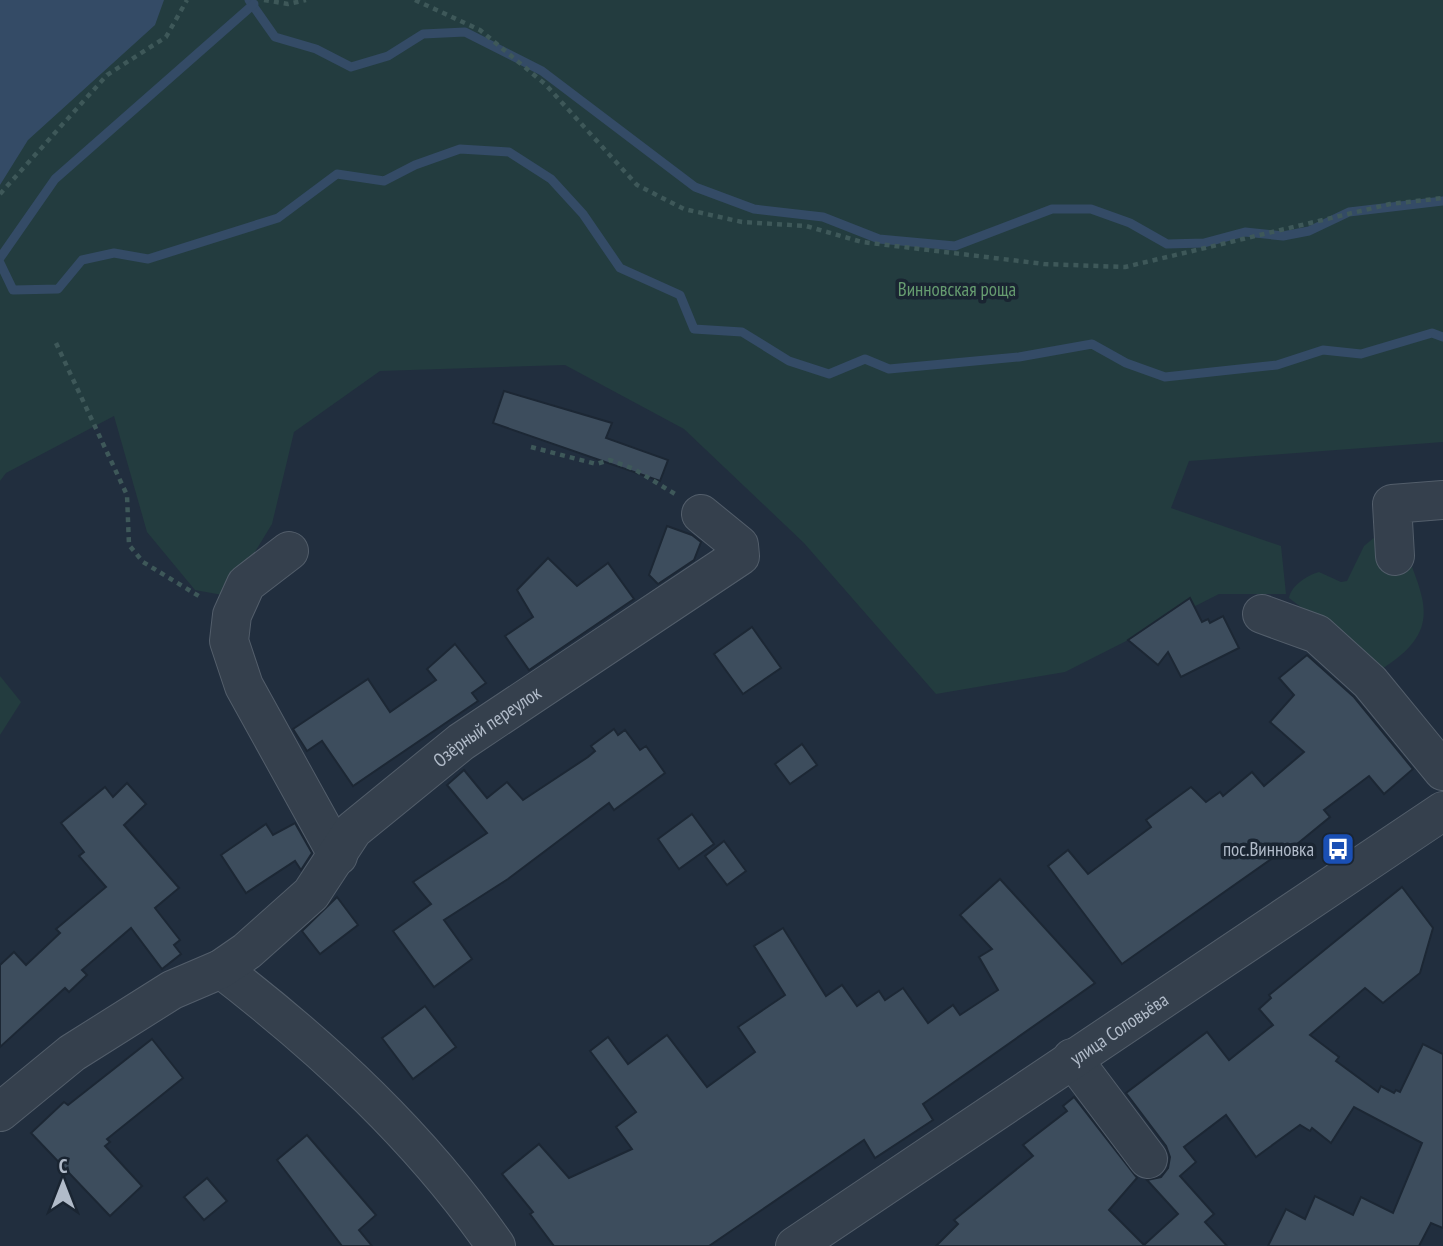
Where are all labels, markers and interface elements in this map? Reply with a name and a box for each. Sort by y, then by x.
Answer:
park label: Винновская роща [898,277,1016,301]
street label: Озёрный переулок [428,680,546,772]
bus stop icon: пос.Винновка [1319,830,1357,868]
place label: пос.Винновка [1223,837,1314,861]
street label: улица Соловьёва [1065,987,1172,1070]
north arrow [28,1148,98,1218]
text: С [59,1154,68,1178]

